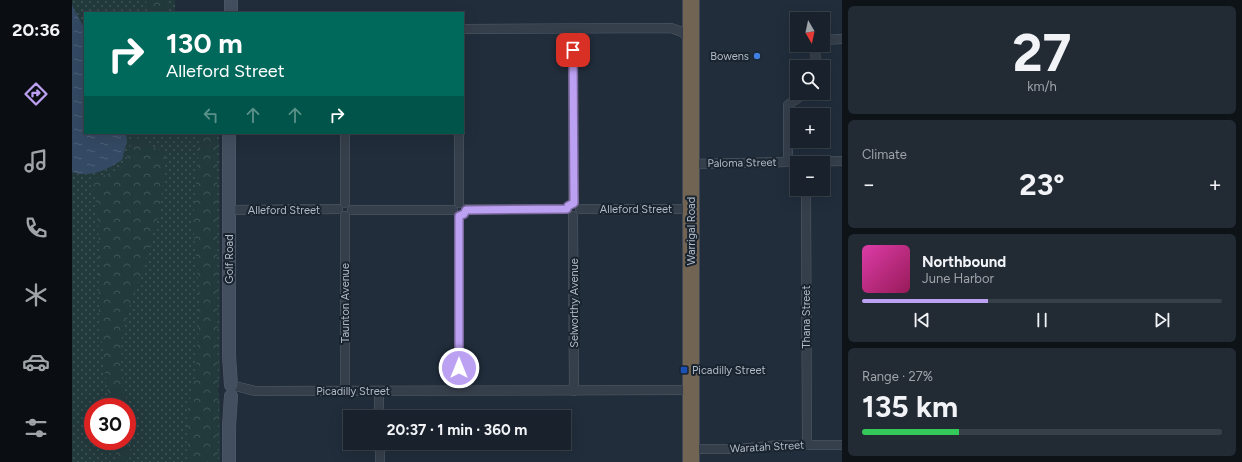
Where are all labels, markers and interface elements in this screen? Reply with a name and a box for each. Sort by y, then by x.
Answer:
north arrow [790,12,830,52]
map controls [790,12,830,196]
text: 20:36 [12,19,60,41]
text: 27 [1012,22,1072,84]
text: 130 m [166,26,243,60]
icon: right [100,28,152,80]
pin [556,33,590,67]
icon: arrive [562,39,584,61]
place label: Bowens [710,50,749,63]
marker: Bowens [752,51,762,61]
text: Alleford Street [166,60,284,82]
button: search [790,60,830,100]
text: km/h [1027,79,1057,94]
icon: directions [22,80,50,108]
icon: left [200,104,222,126]
icon: ahead [242,104,264,126]
icon: ahead [284,104,306,126]
icon: right [326,104,348,126]
button: + [790,108,830,148]
icon: music [22,147,50,175]
text: Climate [862,147,907,162]
street label: Paloma Street [707,156,777,170]
button: − [790,156,830,196]
text: 23° [1019,166,1065,203]
text: − [862,171,876,198]
text: + [1208,171,1222,198]
street label: Warrigal Road [685,197,698,265]
street label: Alleford Street [600,203,672,216]
street label: Alleford Street [248,204,320,217]
icon: phone [22,214,50,242]
street label: Golf Road [223,234,236,284]
text: Northbound [922,253,1006,271]
street label: Selworthy Avenue [568,258,581,348]
street label: Taunton Avenue [339,263,352,343]
text: June Harbor [922,271,994,286]
icon: climate [22,281,50,309]
street label: Thana Street [800,285,813,349]
icon: previous [911,309,933,331]
icon: pause [1031,309,1053,331]
icon: next [1151,309,1173,331]
position arrow [438,347,480,389]
icon: car [22,348,50,376]
place label: Picadilly Street [692,364,766,377]
marker: Picadilly Street [679,365,689,375]
text: Range · 27% [862,369,933,384]
street label: Picadilly Street [316,385,390,398]
text: 135 km [862,388,958,425]
speed limit sign: 30 [84,398,136,450]
icon: filters [22,414,50,442]
text: 20:37 · 1 min · 360 m [387,421,527,439]
street label: Waratah Street [729,439,805,455]

